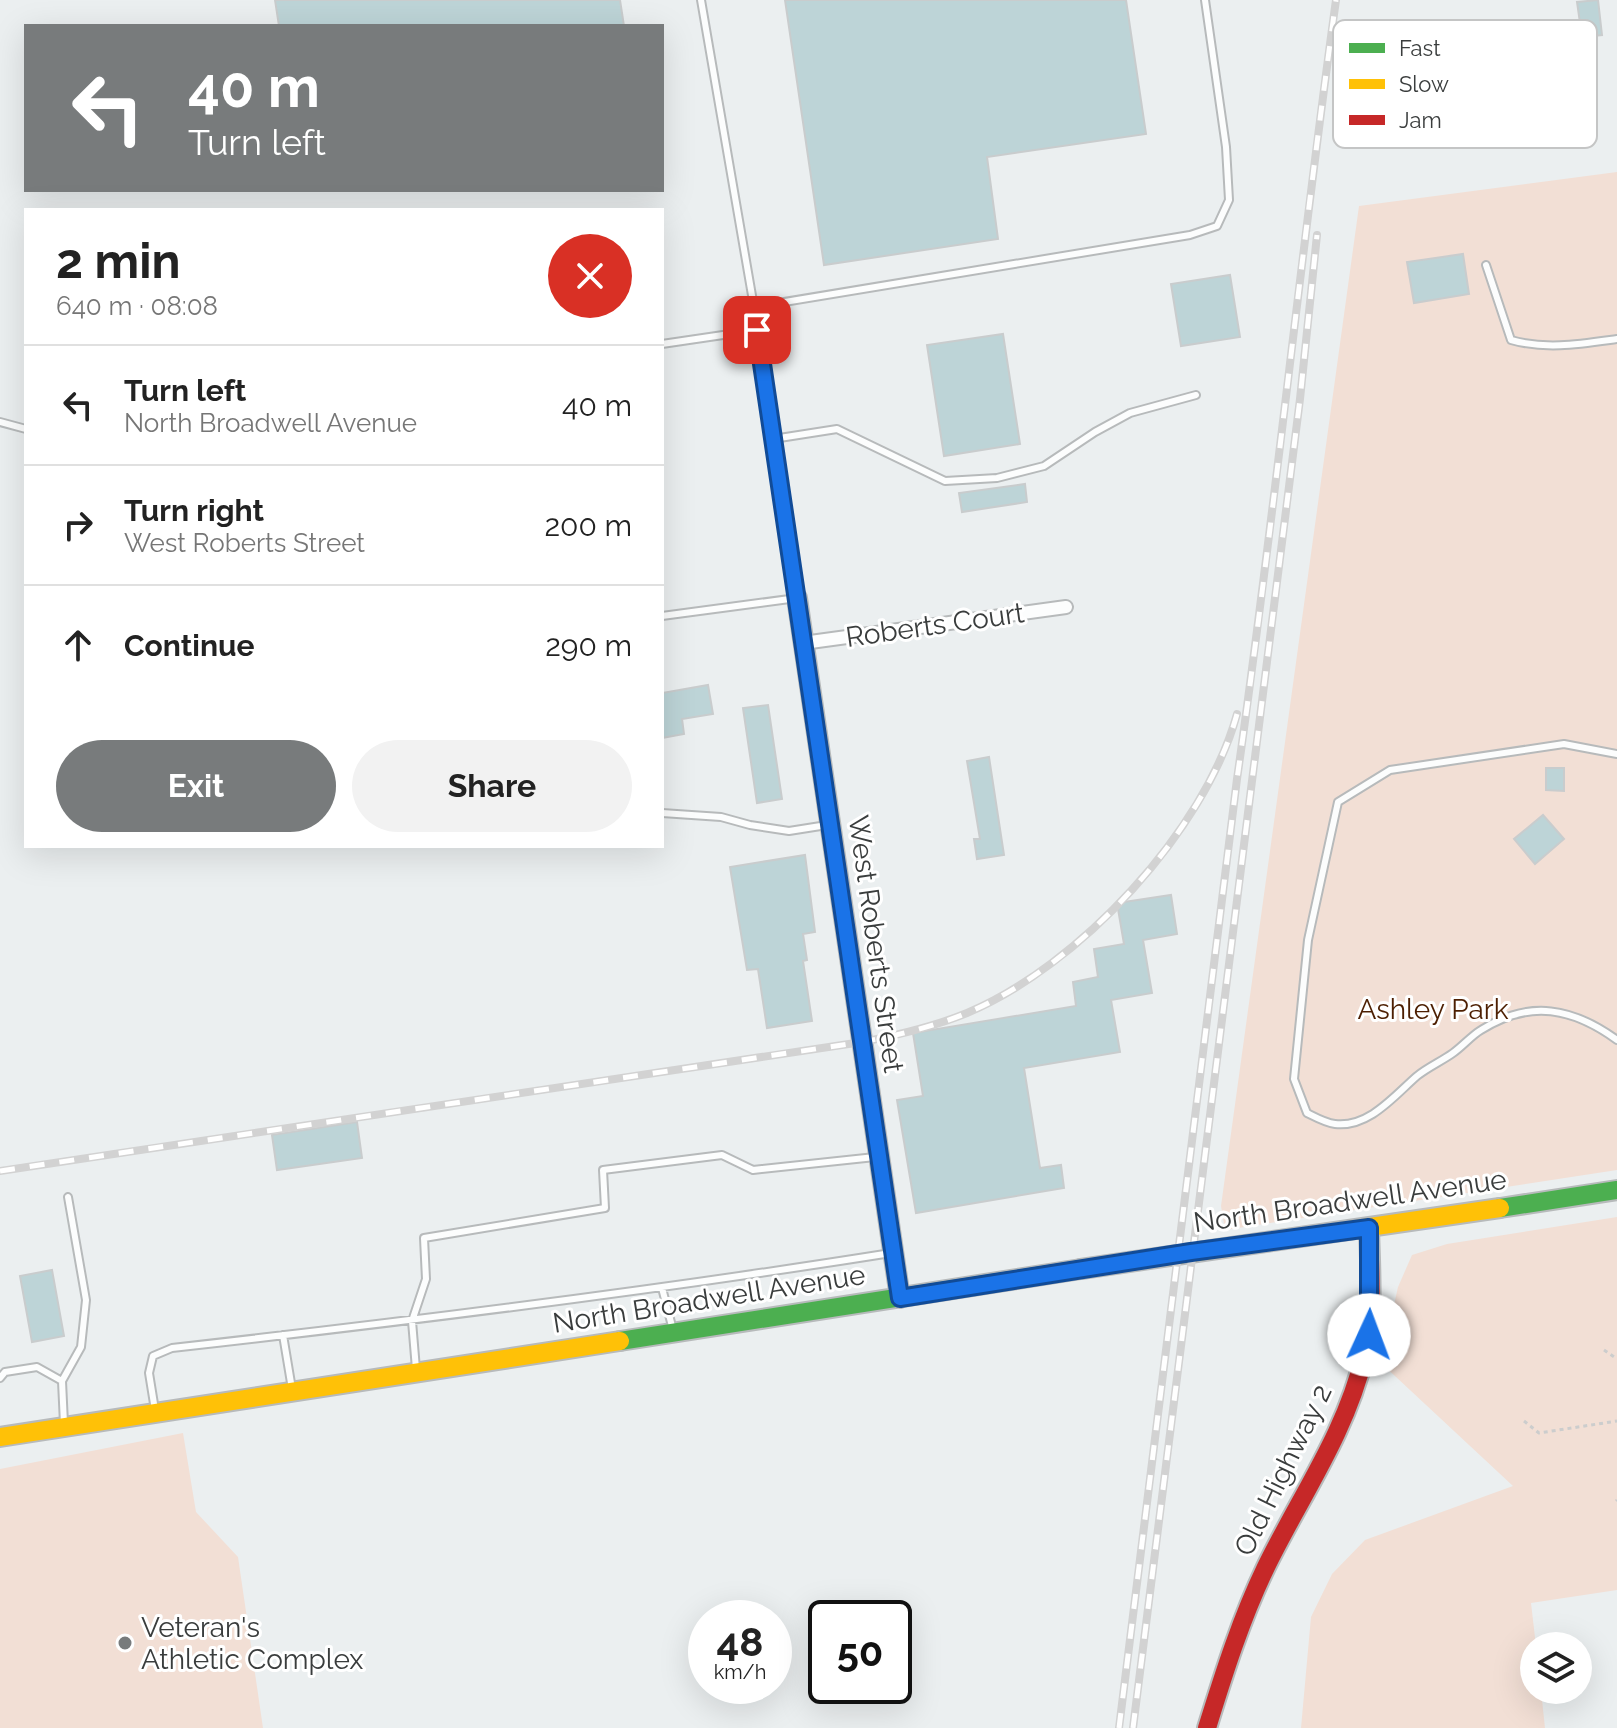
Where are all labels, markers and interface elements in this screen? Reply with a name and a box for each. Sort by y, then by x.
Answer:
legend [1333,20,1597,148]
text: Fast [1399,35,1441,61]
text: 40 m [188,54,320,120]
icon: left [56,56,160,160]
text: Slow [1399,71,1449,97]
text: Jam [1399,107,1442,133]
text: Turn left [188,121,326,163]
text: 2 min [56,233,181,289]
button: close [548,234,632,318]
text: 640 m · 08:08 [56,291,218,321]
pin [723,296,791,364]
icon: arrive [735,308,779,352]
text: Turn left [124,373,246,408]
icon: left [56,383,100,427]
text: 40 m [562,388,632,423]
text: North Broadwell Avenue [124,408,417,438]
text: Turn right [124,493,264,528]
icon: right [56,503,100,547]
text: 200 m [544,508,632,543]
text: West Roberts Street [124,528,365,558]
street label: Roberts Court [844,596,1027,654]
icon: ahead [56,623,100,667]
text: Continue [124,628,255,663]
text: 290 m [545,628,632,663]
button: Exit [56,740,336,832]
button: Share [352,740,632,832]
street label: West Roberts Street [842,813,910,1075]
park label: Ashley Park [1358,993,1509,1026]
street label: North Broadwell Avenue [1191,1163,1509,1239]
street label: North Broadwell Avenue [551,1258,867,1340]
position arrow [1327,1293,1411,1377]
street label: Old Highway 2 [1227,1379,1339,1561]
speed limit sign: 50 [808,1600,912,1704]
place label: Veteran's Athletic Complex [141,1611,363,1676]
text: 48 [716,1618,763,1665]
map controls [1520,1632,1592,1704]
button: layers [1520,1632,1592,1704]
marker: Veteran's Athletic Complex [116,1634,134,1652]
text: km/h [714,1660,766,1684]

